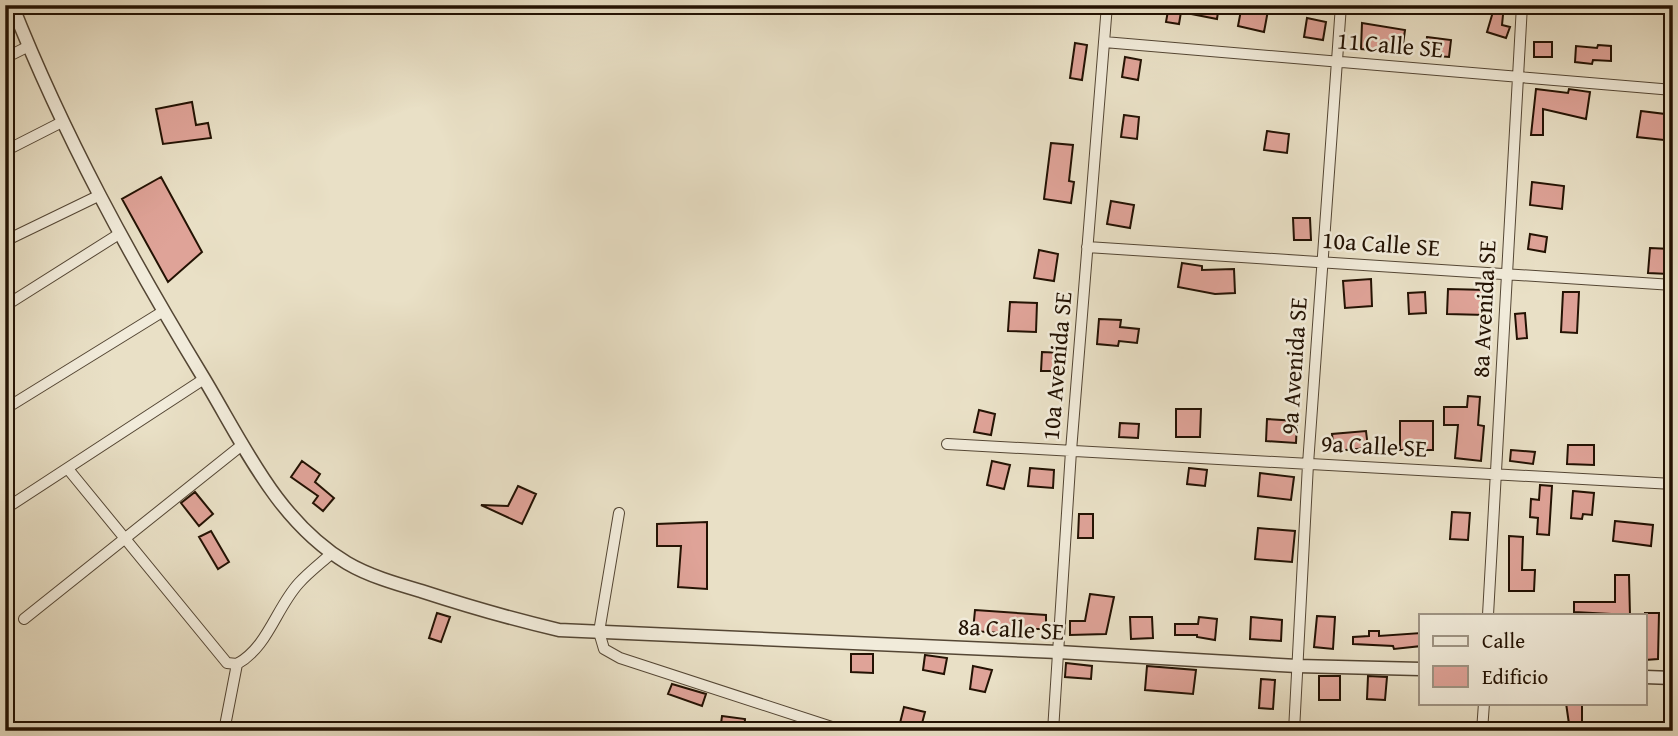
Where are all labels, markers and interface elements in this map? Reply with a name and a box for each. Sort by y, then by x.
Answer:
street label: 11 Calle SE [1335,22,1445,67]
street label: 10a Calle SE [1321,222,1441,265]
street label: 8a Avenida SE [1462,239,1505,379]
street label: 10a Avenida SE [1033,290,1080,442]
street label: 9a Avenida SE [1271,296,1316,436]
street label: 9a Calle SE [1320,425,1428,466]
street label: 8a Calle SE [957,608,1065,649]
legend [1419,614,1646,704]
text: Calle [1482,625,1525,656]
text: Edificio [1482,661,1548,692]

